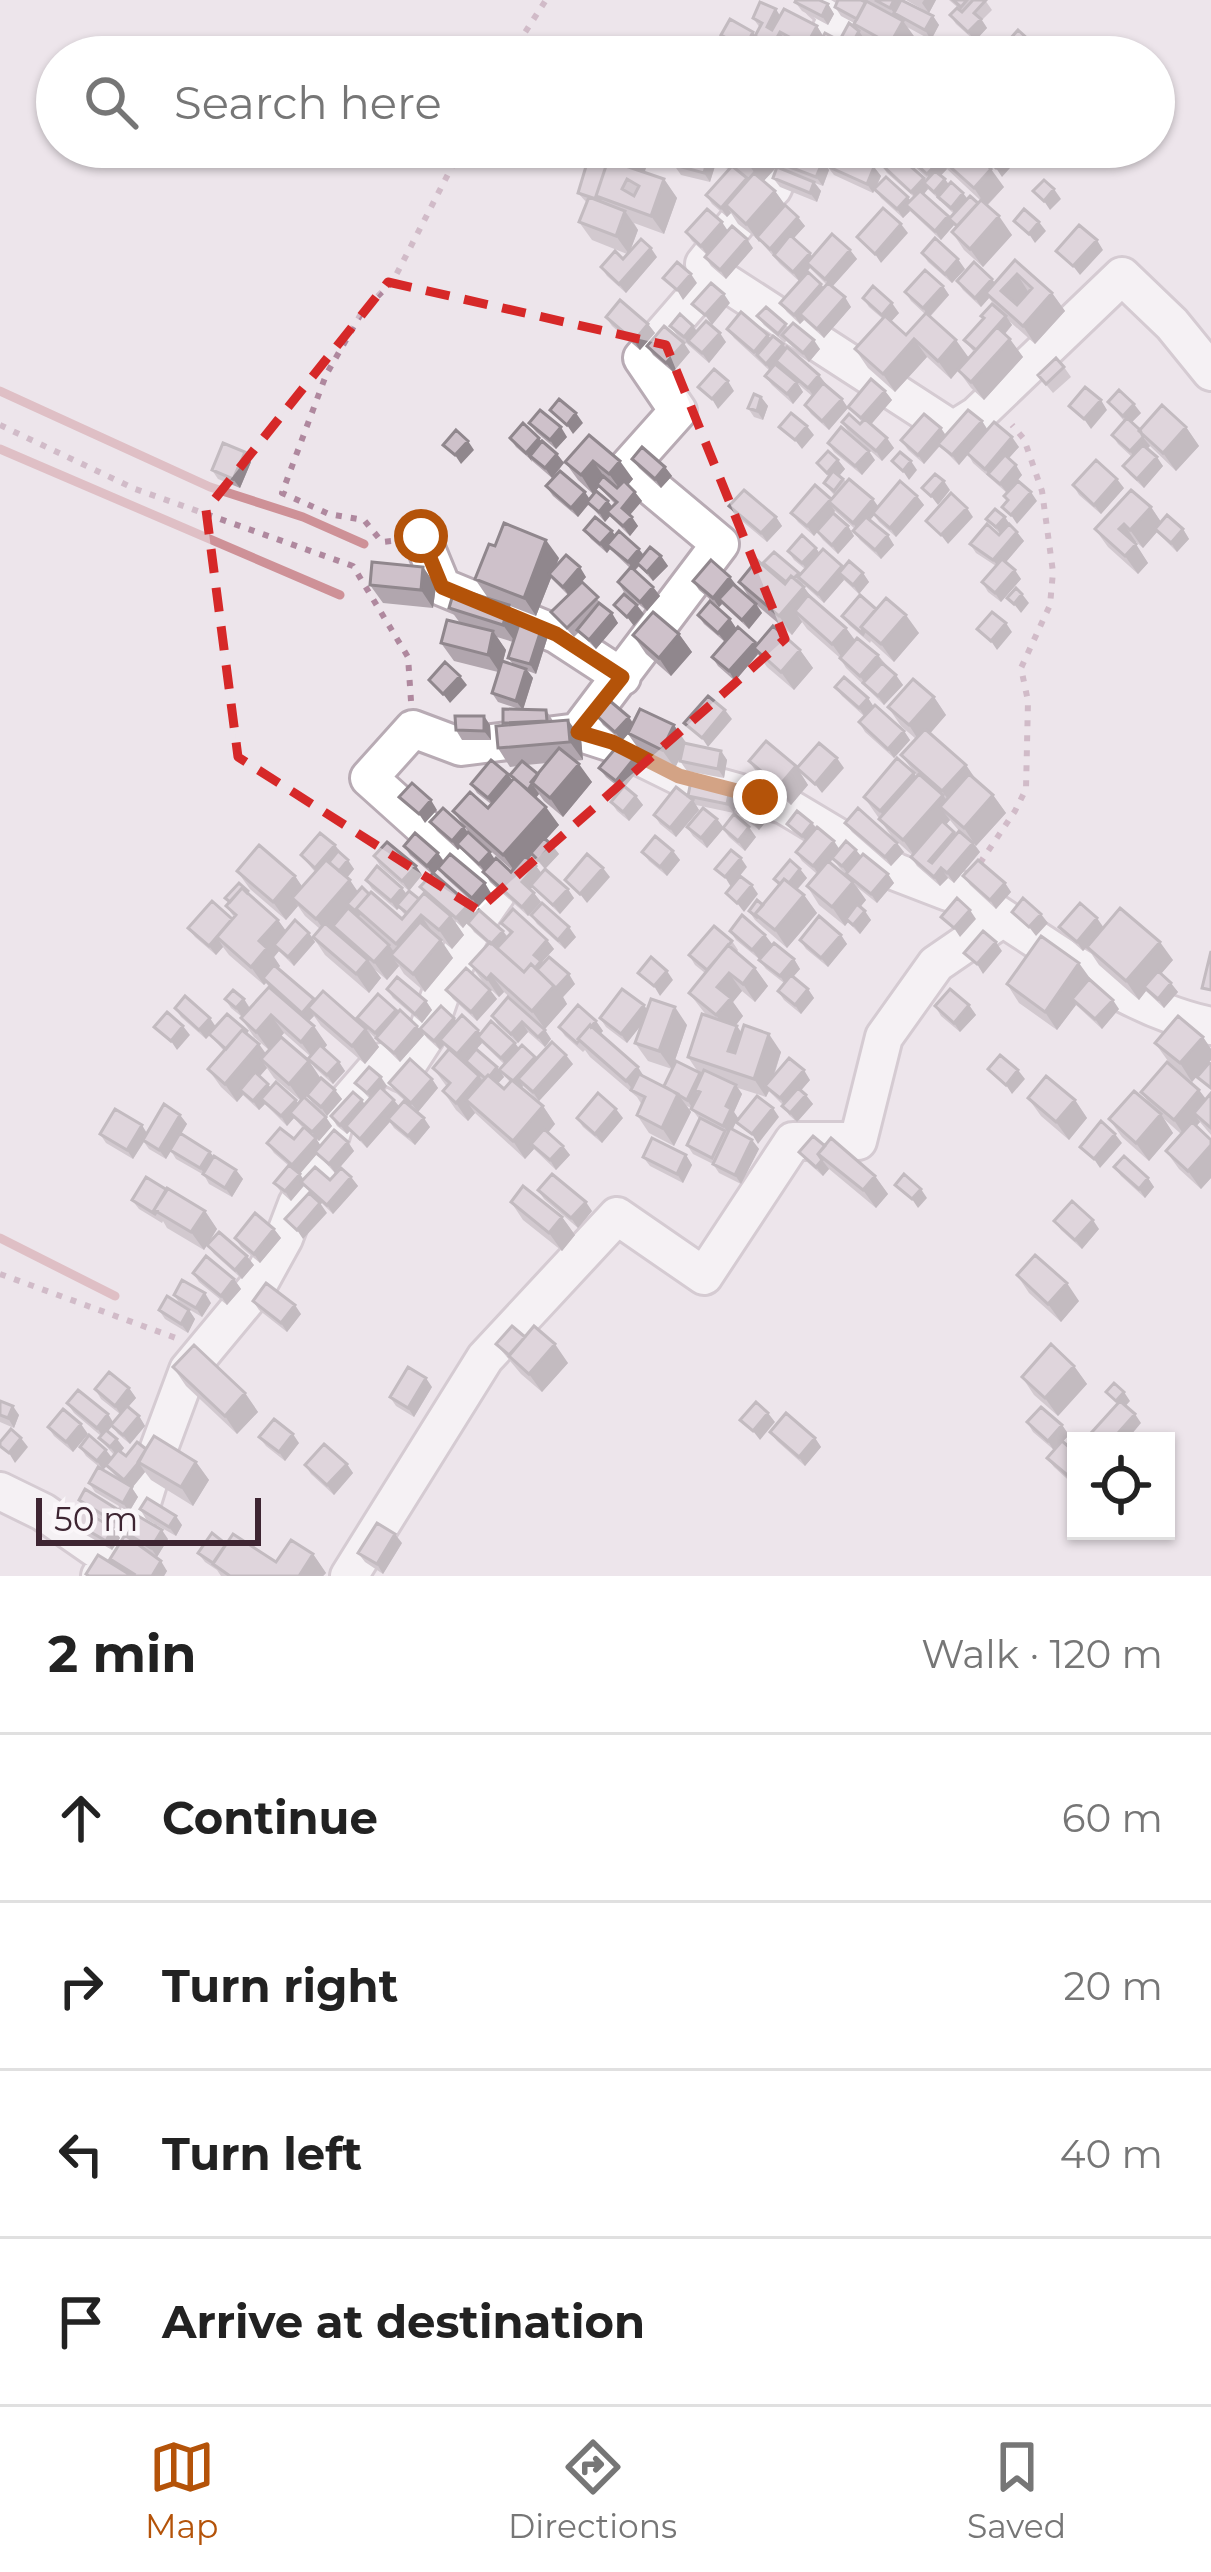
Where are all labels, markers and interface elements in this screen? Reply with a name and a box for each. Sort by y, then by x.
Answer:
search box [36,36,1175,168]
icon: search [78,69,144,135]
text: Search here [174,75,442,130]
route start [394,509,448,563]
route end [733,770,787,824]
map controls [1067,1432,1175,1540]
button: locate [1067,1432,1175,1540]
scale bar [36,1492,261,1545]
text: 50 m [54,1499,138,1539]
text: 2 min [48,1623,197,1685]
text: Walk · 120 m [921,1630,1163,1678]
icon: ahead [48,1785,114,1851]
text: Continue [162,1790,378,1845]
text: 60 m [1062,1794,1163,1842]
icon: right [48,1953,114,2019]
text: Turn right [162,1958,398,2013]
text: 20 m [1064,1962,1163,2010]
icon: left [48,2121,114,2187]
text: Turn left [162,2126,362,2181]
text: 40 m [1060,2130,1163,2178]
icon: arrive [48,2289,114,2355]
text: Arrive at destination [162,2294,645,2349]
tab: Map [145,2434,218,2546]
tab: Directions [508,2434,677,2546]
tab: Saved [967,2434,1066,2546]

